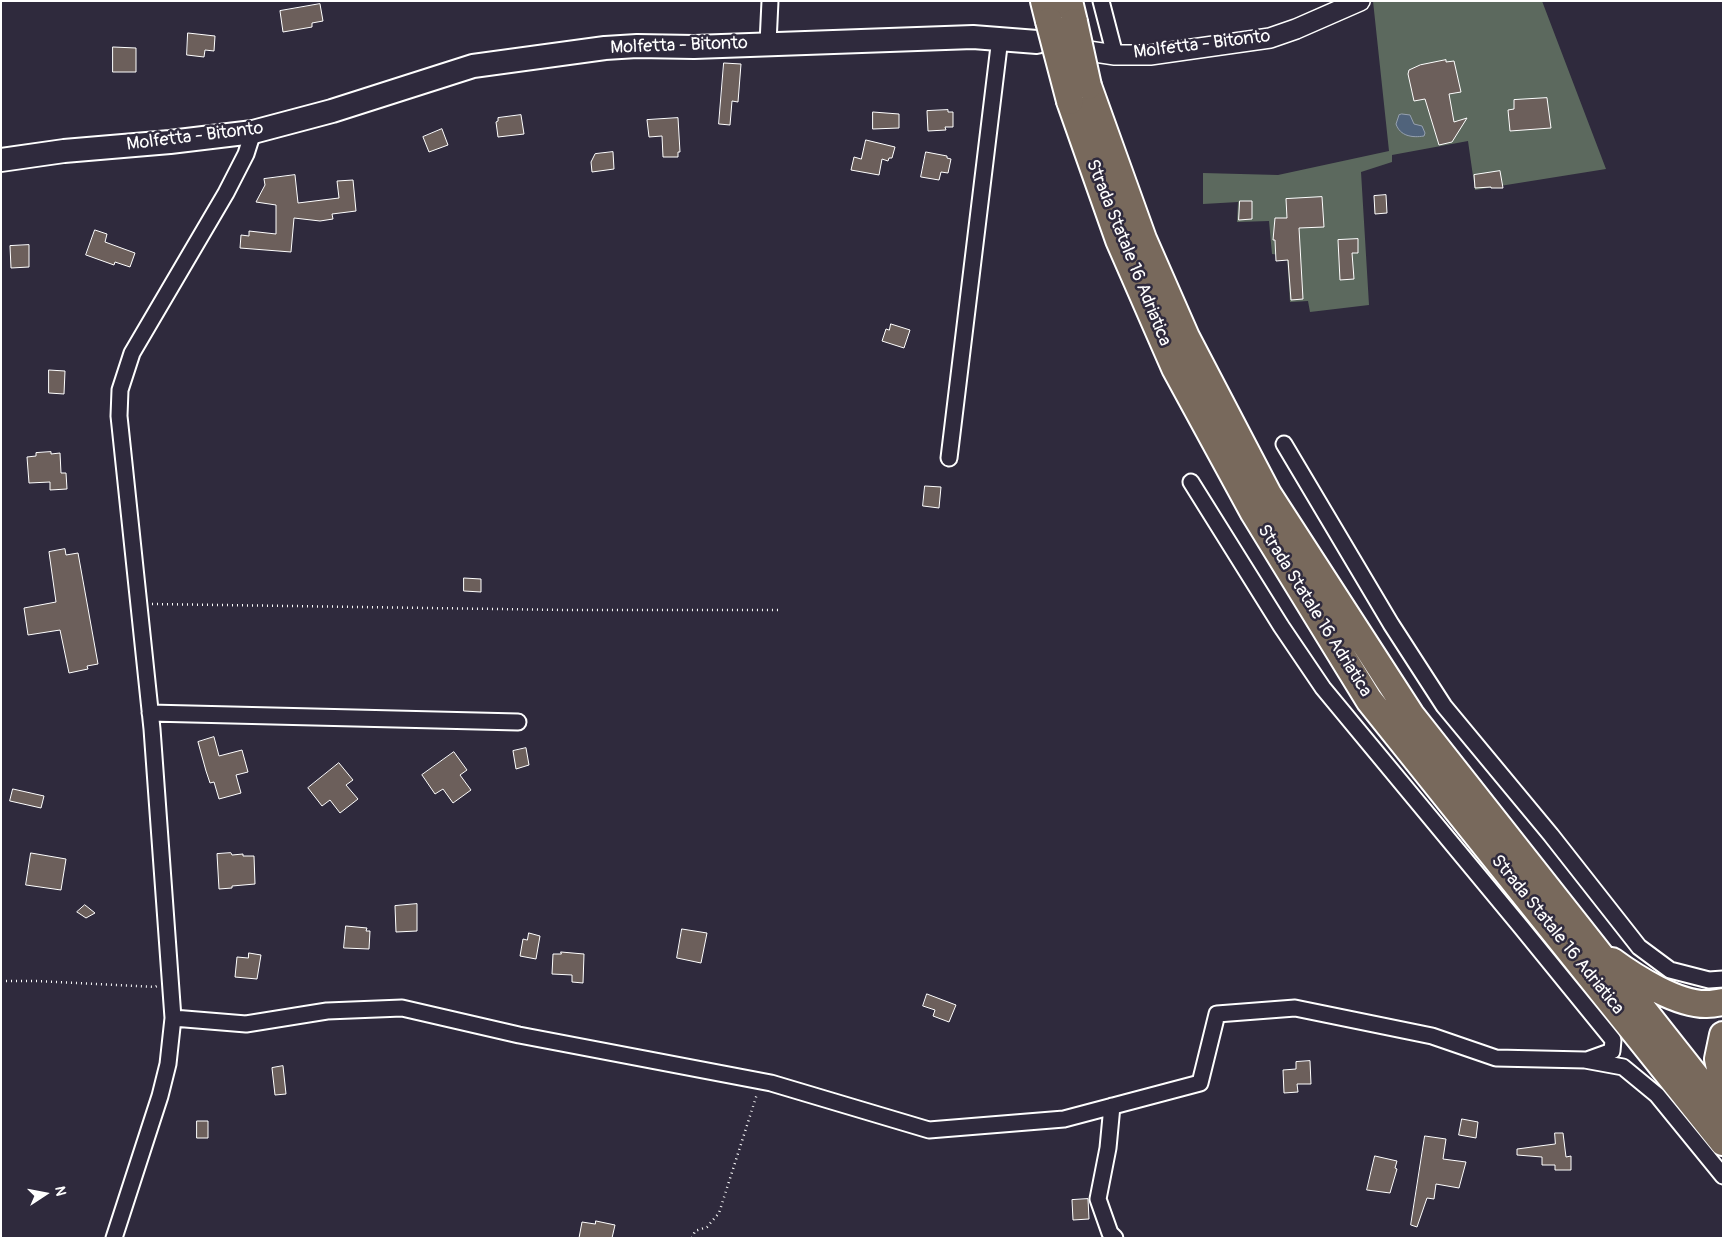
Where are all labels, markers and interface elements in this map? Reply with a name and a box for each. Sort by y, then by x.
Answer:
street label: Molfetta - Bitonto [1132,26,1272,64]
street label: Molfetta - Bitonto [610,33,748,59]
street label: Molfetta - Bitonto [125,118,265,156]
street label: Strada Statale 16 Adriatica [1081,157,1175,349]
street label: Strada Statale 16 Adriatica [1252,521,1376,701]
street label: Strada Statale 16 Adriatica [1486,851,1628,1019]
north arrow [20,1169,70,1219]
text: N [51,1185,69,1197]

